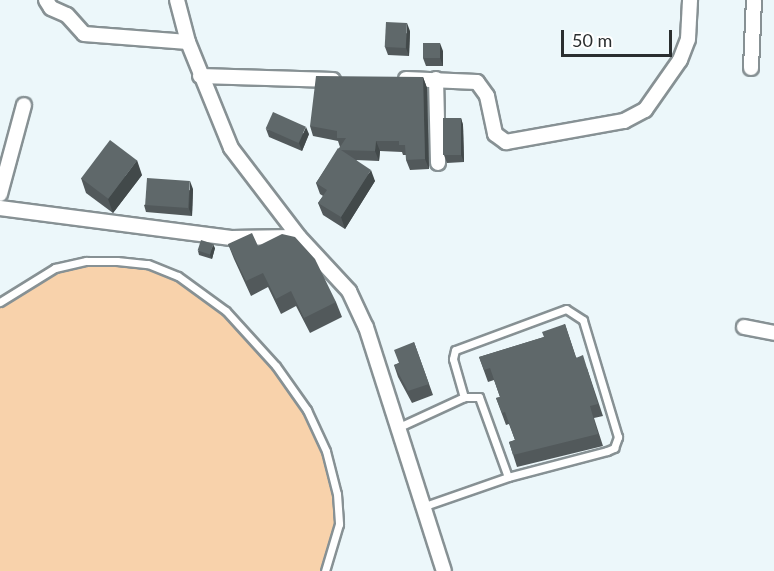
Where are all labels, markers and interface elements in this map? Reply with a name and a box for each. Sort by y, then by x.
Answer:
scale bar [564,18,675,56]
text: 50 m [572,29,612,51]

